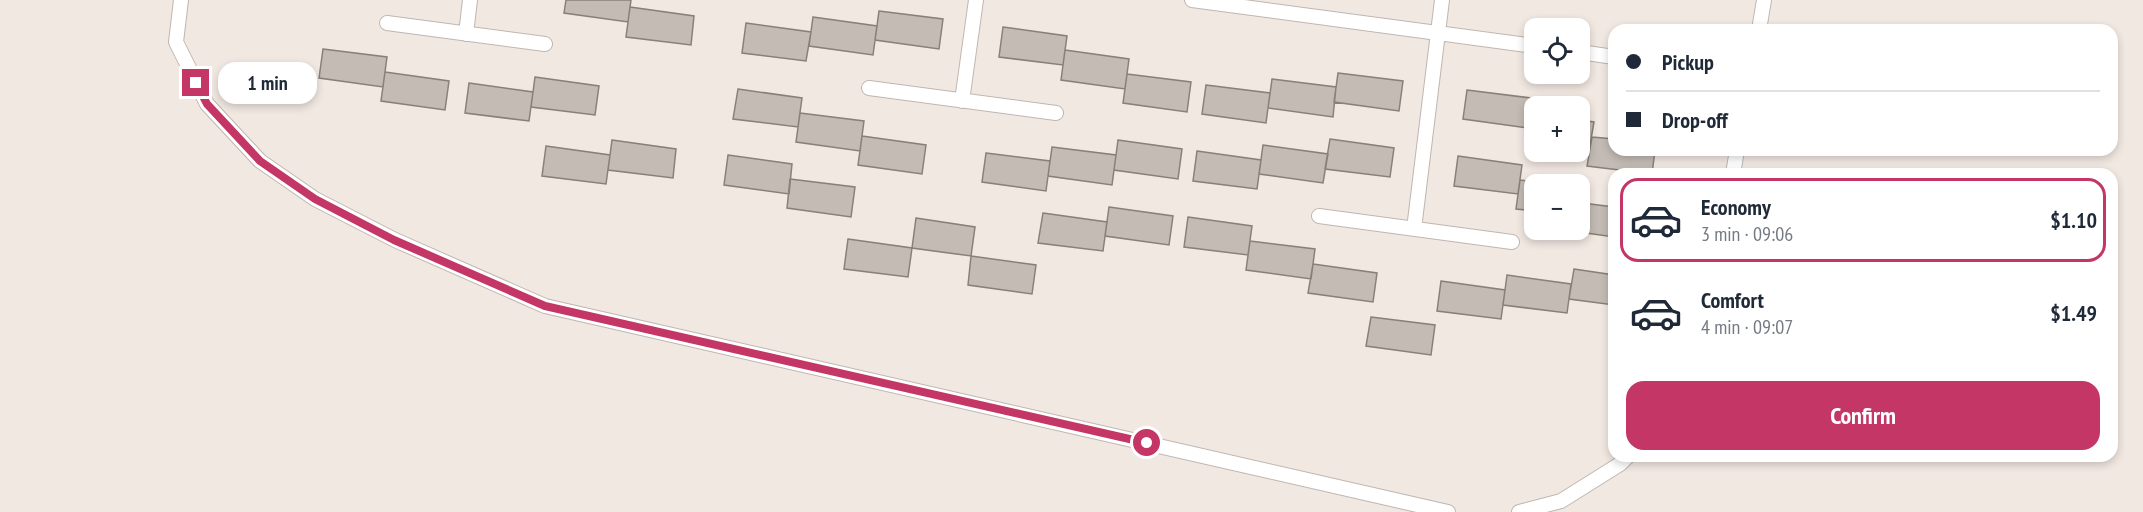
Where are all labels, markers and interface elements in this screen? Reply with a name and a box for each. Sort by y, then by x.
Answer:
map controls [1524,18,1590,240]
button: locate [1524,18,1590,84]
text: Pickup [1662,48,1714,76]
callout: 1 min [217,62,316,104]
route end [182,69,209,96]
text: 1 min [247,70,288,96]
button: + [1524,96,1590,162]
text: Drop-off [1662,106,1728,134]
button: − [1524,174,1590,240]
icon: car [1629,193,1683,247]
text: Economy [1701,193,1771,221]
text: $1.10 [2050,206,2097,234]
text: 3 min · 09:06 [1701,221,1793,247]
icon: car [1629,286,1683,340]
text: Comfort [1701,286,1764,314]
text: $1.49 [2050,299,2097,327]
text: 4 min · 09:07 [1701,314,1793,340]
button: Confirm [1626,381,2100,450]
route start [1133,429,1160,456]

